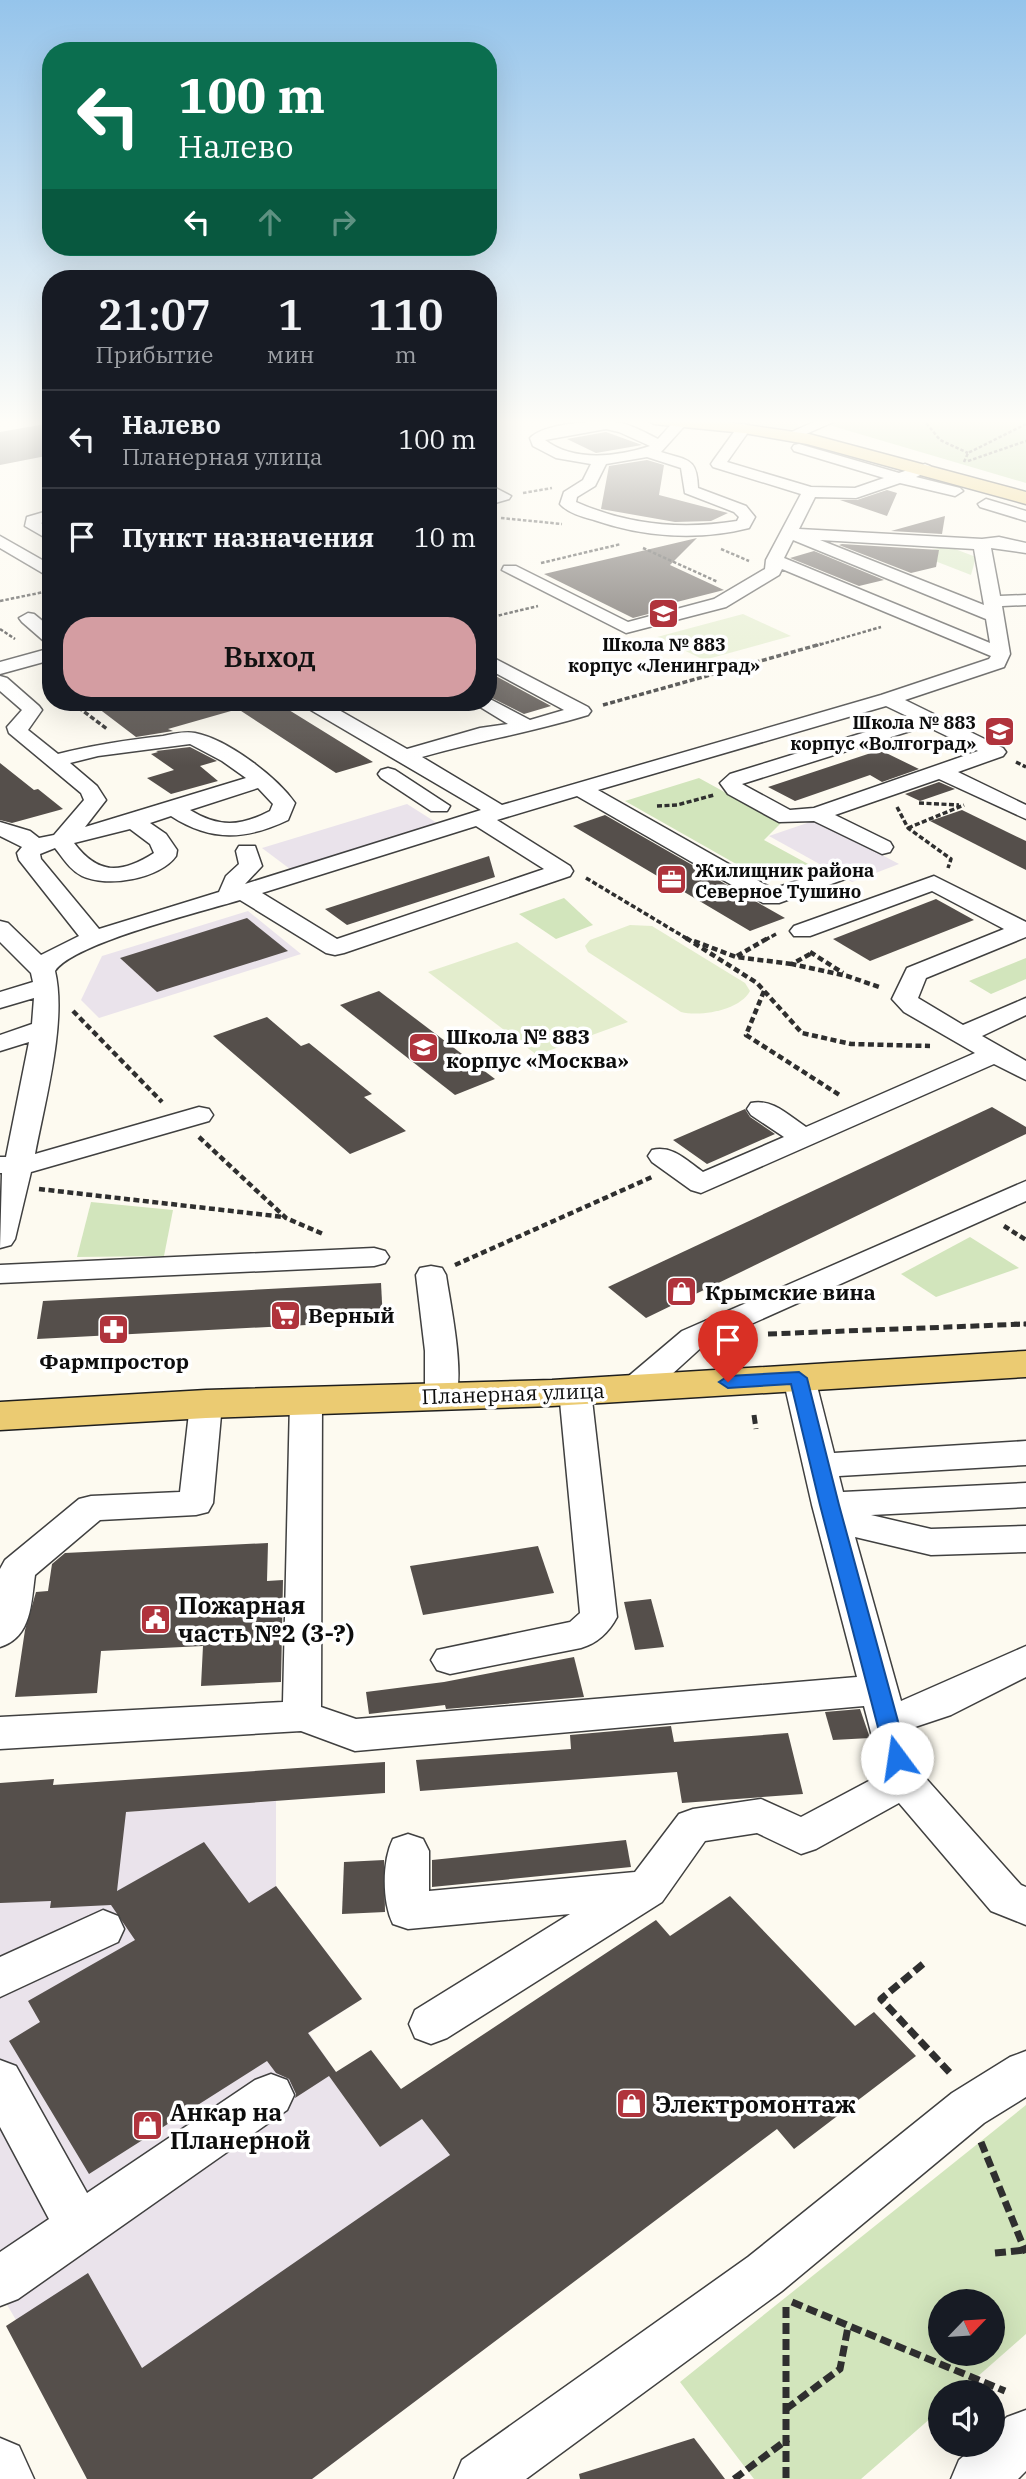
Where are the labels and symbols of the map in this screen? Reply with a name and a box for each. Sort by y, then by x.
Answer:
school or university icon: Школа № 883 корпус «Ленинград» [647,596,681,630]
place label: Школа № 883 корпус «Ленинград» [568,633,760,677]
place label: Школа № 883 корпус «Волгоград» [790,711,976,755]
school or university icon: Школа № 883 корпус «Волгоград» [982,715,1016,749]
place label: Жилищник района Северное Тушино [695,859,874,903]
office icon: Жилищник района Северное Тушино [655,863,689,897]
place label: Школа № 883 корпус «Москва» [446,1022,629,1074]
school or university icon: Школа № 883 корпус «Москва» [406,1031,440,1065]
shop icon: Крымские вина [665,1275,699,1309]
place label: Крымские вина [705,1278,876,1306]
supermarket icon: Верный [268,1298,302,1332]
place label: Верный [308,1301,395,1329]
pin [698,1310,758,1382]
pharmacy icon: Фармпростор [97,1312,131,1346]
place label: Фармпростор [39,1347,189,1375]
street label: Планерная улица [421,1376,605,1410]
place label: Пожарная часть №2 (3-?) [178,1589,354,1649]
public building icon: Пожарная часть №2 (3-?) [138,1602,172,1636]
position arrow [860,1721,934,1795]
shop icon: Электромонтаж [615,2087,649,2121]
place label: Электромонтаж [655,2088,856,2120]
place label: Анкар на Планерной [170,2096,311,2156]
shop icon: Анкар на Планерной [130,2109,164,2143]
north arrow [928,2289,1004,2366]

